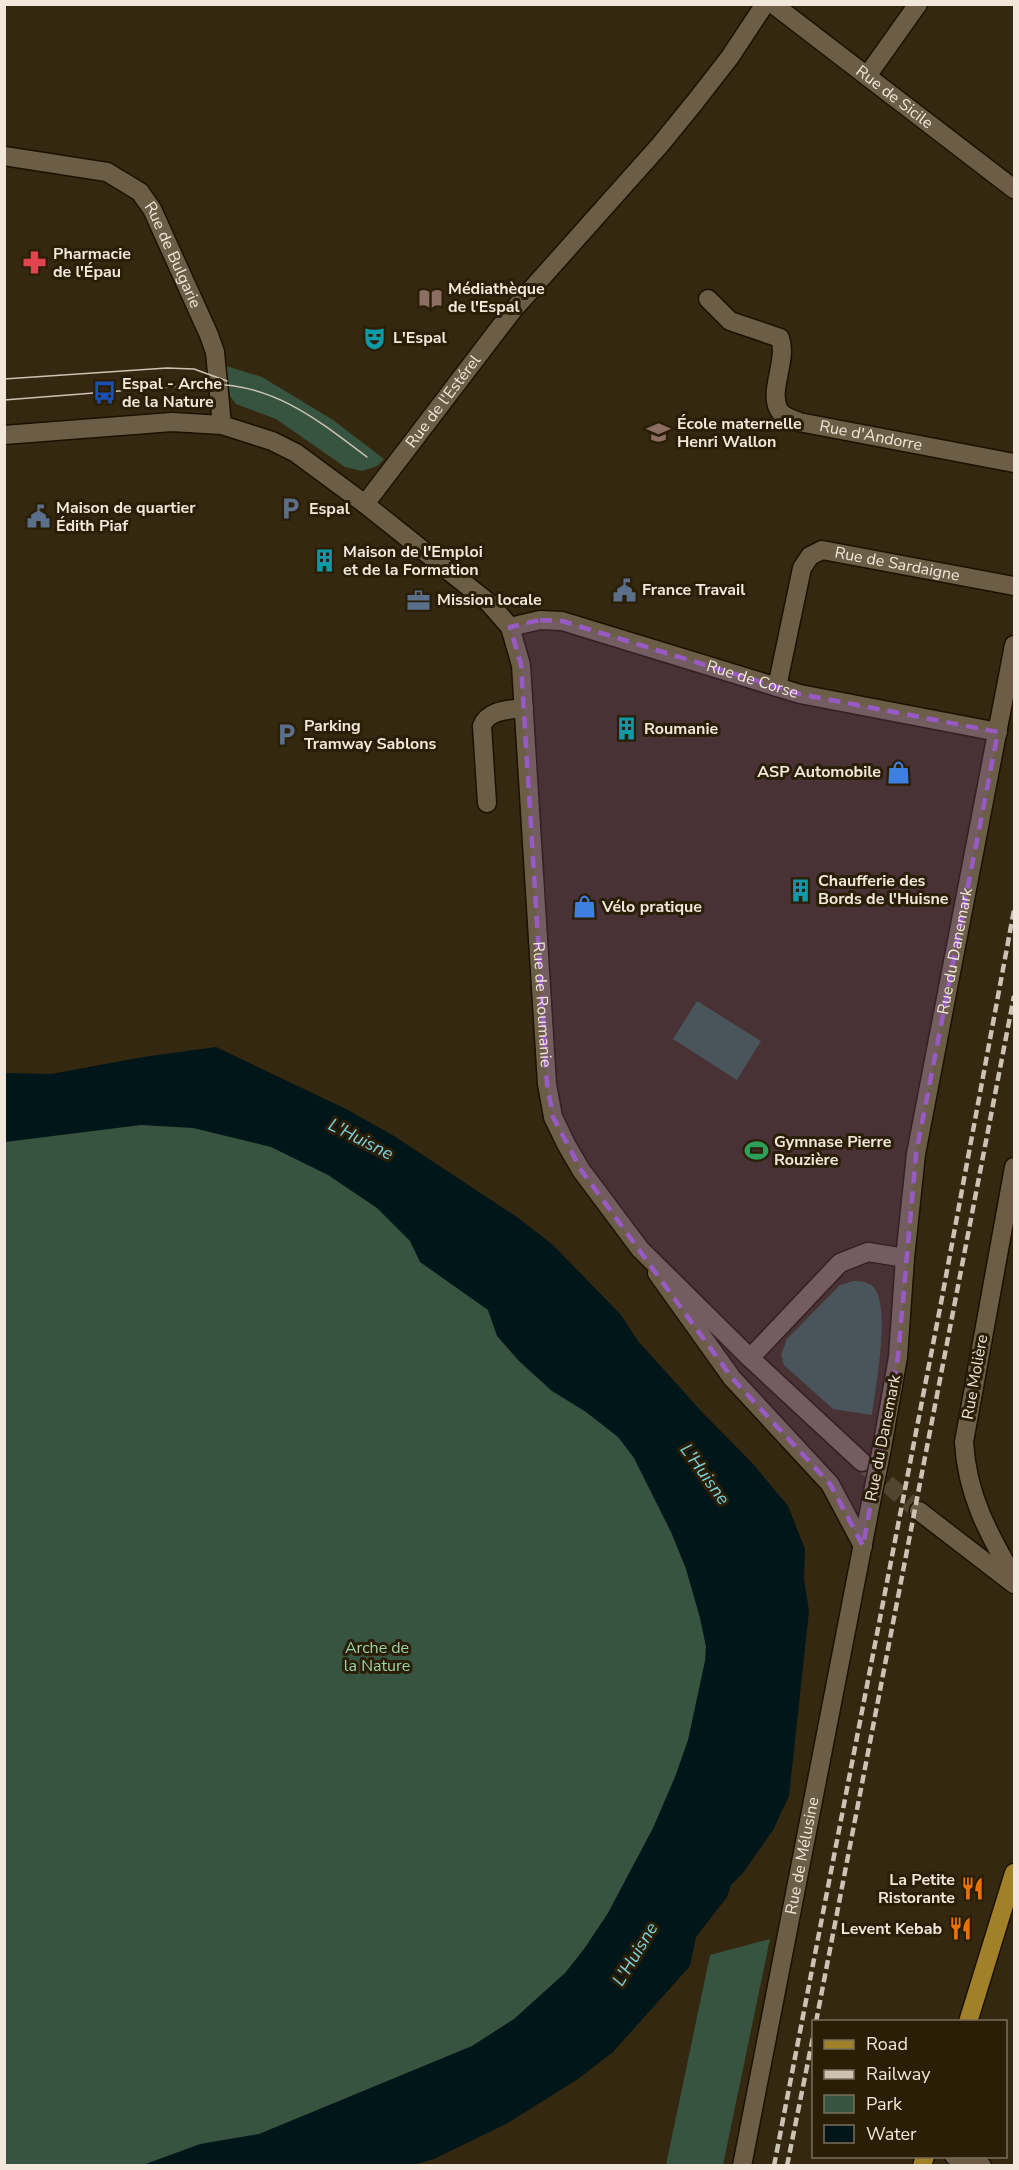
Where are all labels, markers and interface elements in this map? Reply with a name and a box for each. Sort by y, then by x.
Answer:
street label: Rue de Sicile [851,60,938,134]
street label: Rue de Bulgarie [139,197,206,312]
place label: Pharmacie de l'Épau [53,243,131,283]
pharmacy icon: Pharmacie de l'Épau [22,250,48,276]
place label: Médiathèque de l'Espal [448,278,545,318]
library icon: Médiathèque de l'Espal [417,285,443,311]
theatre icon: L'Espal [362,325,388,351]
place label: L'Espal [393,327,447,349]
street label: Rue de l'Estérel [401,350,486,453]
place label: Espal - Arche de la Nature [122,373,222,413]
bus stop icon: Espal - Arche de la Nature [91,380,117,406]
place label: École maternelle Henri Wallon [677,413,802,453]
street label: Rue d'Andorre [818,415,924,456]
school or university icon: École maternelle Henri Wallon [646,420,672,446]
parking icon: Espal [278,496,304,522]
place label: Maison de quartier Édith Piaf [56,497,196,537]
place label: Espal [309,498,350,520]
public building icon: Maison de quartier Édith Piaf [25,504,51,530]
place label: Maison de l'Emploi et de la Formation [343,541,483,581]
street label: Rue de Sardaigne [833,542,962,587]
building icon: Maison de l'Emploi et de la Formation [312,548,338,574]
public building icon: France Travail [611,577,637,603]
place label: France Travail [642,579,745,601]
office icon: Mission locale [406,587,432,613]
place label: Mission locale [437,589,542,611]
street label: Rue de Corse [704,655,801,704]
place label: Parking Tramway Sablons [304,715,437,755]
building icon: Roumanie [613,716,639,742]
place label: Roumanie [644,718,718,740]
parking icon: Parking Tramway Sablons [273,722,299,748]
shop icon: ASP Automobile [886,759,912,785]
place label: ASP Automobile [757,761,881,783]
place label: Chaufferie des Bords de l'Huisne [818,870,949,910]
building icon: Chaufferie des Bords de l'Huisne [787,877,813,903]
street label: Rue du Danemark [932,885,978,1016]
shop icon: Vélo pratique [571,894,597,920]
place label: Vélo pratique [601,896,702,918]
street label: Rue de Roumanie [527,941,557,1068]
water label: L'Huisne [324,1112,398,1166]
place label: Gymnase Pierre Rouzière [774,1131,892,1171]
sports icon: Gymnase Pierre Rouzière [743,1138,769,1164]
street label: Rue Molière [957,1333,993,1421]
street label: Rue du Danemark [860,1372,906,1503]
water label: L'Huisne [675,1439,736,1510]
park label: Arche de la Nature [344,1637,410,1677]
street label: Rue de Mélusine [780,1795,824,1916]
place label: La Petite Ristorante [878,1869,955,1909]
restaurant icon: La Petite Ristorante [960,1876,986,1902]
restaurant icon: Levent Kebab [947,1916,973,1942]
water label: L'Huisne [607,1917,664,1990]
place label: Levent Kebab [841,1918,942,1940]
legend [812,2020,1007,2158]
text: Road [866,2032,908,2056]
text: Railway [866,2062,931,2086]
text: Park [866,2092,903,2116]
text: Water [866,2122,917,2146]

